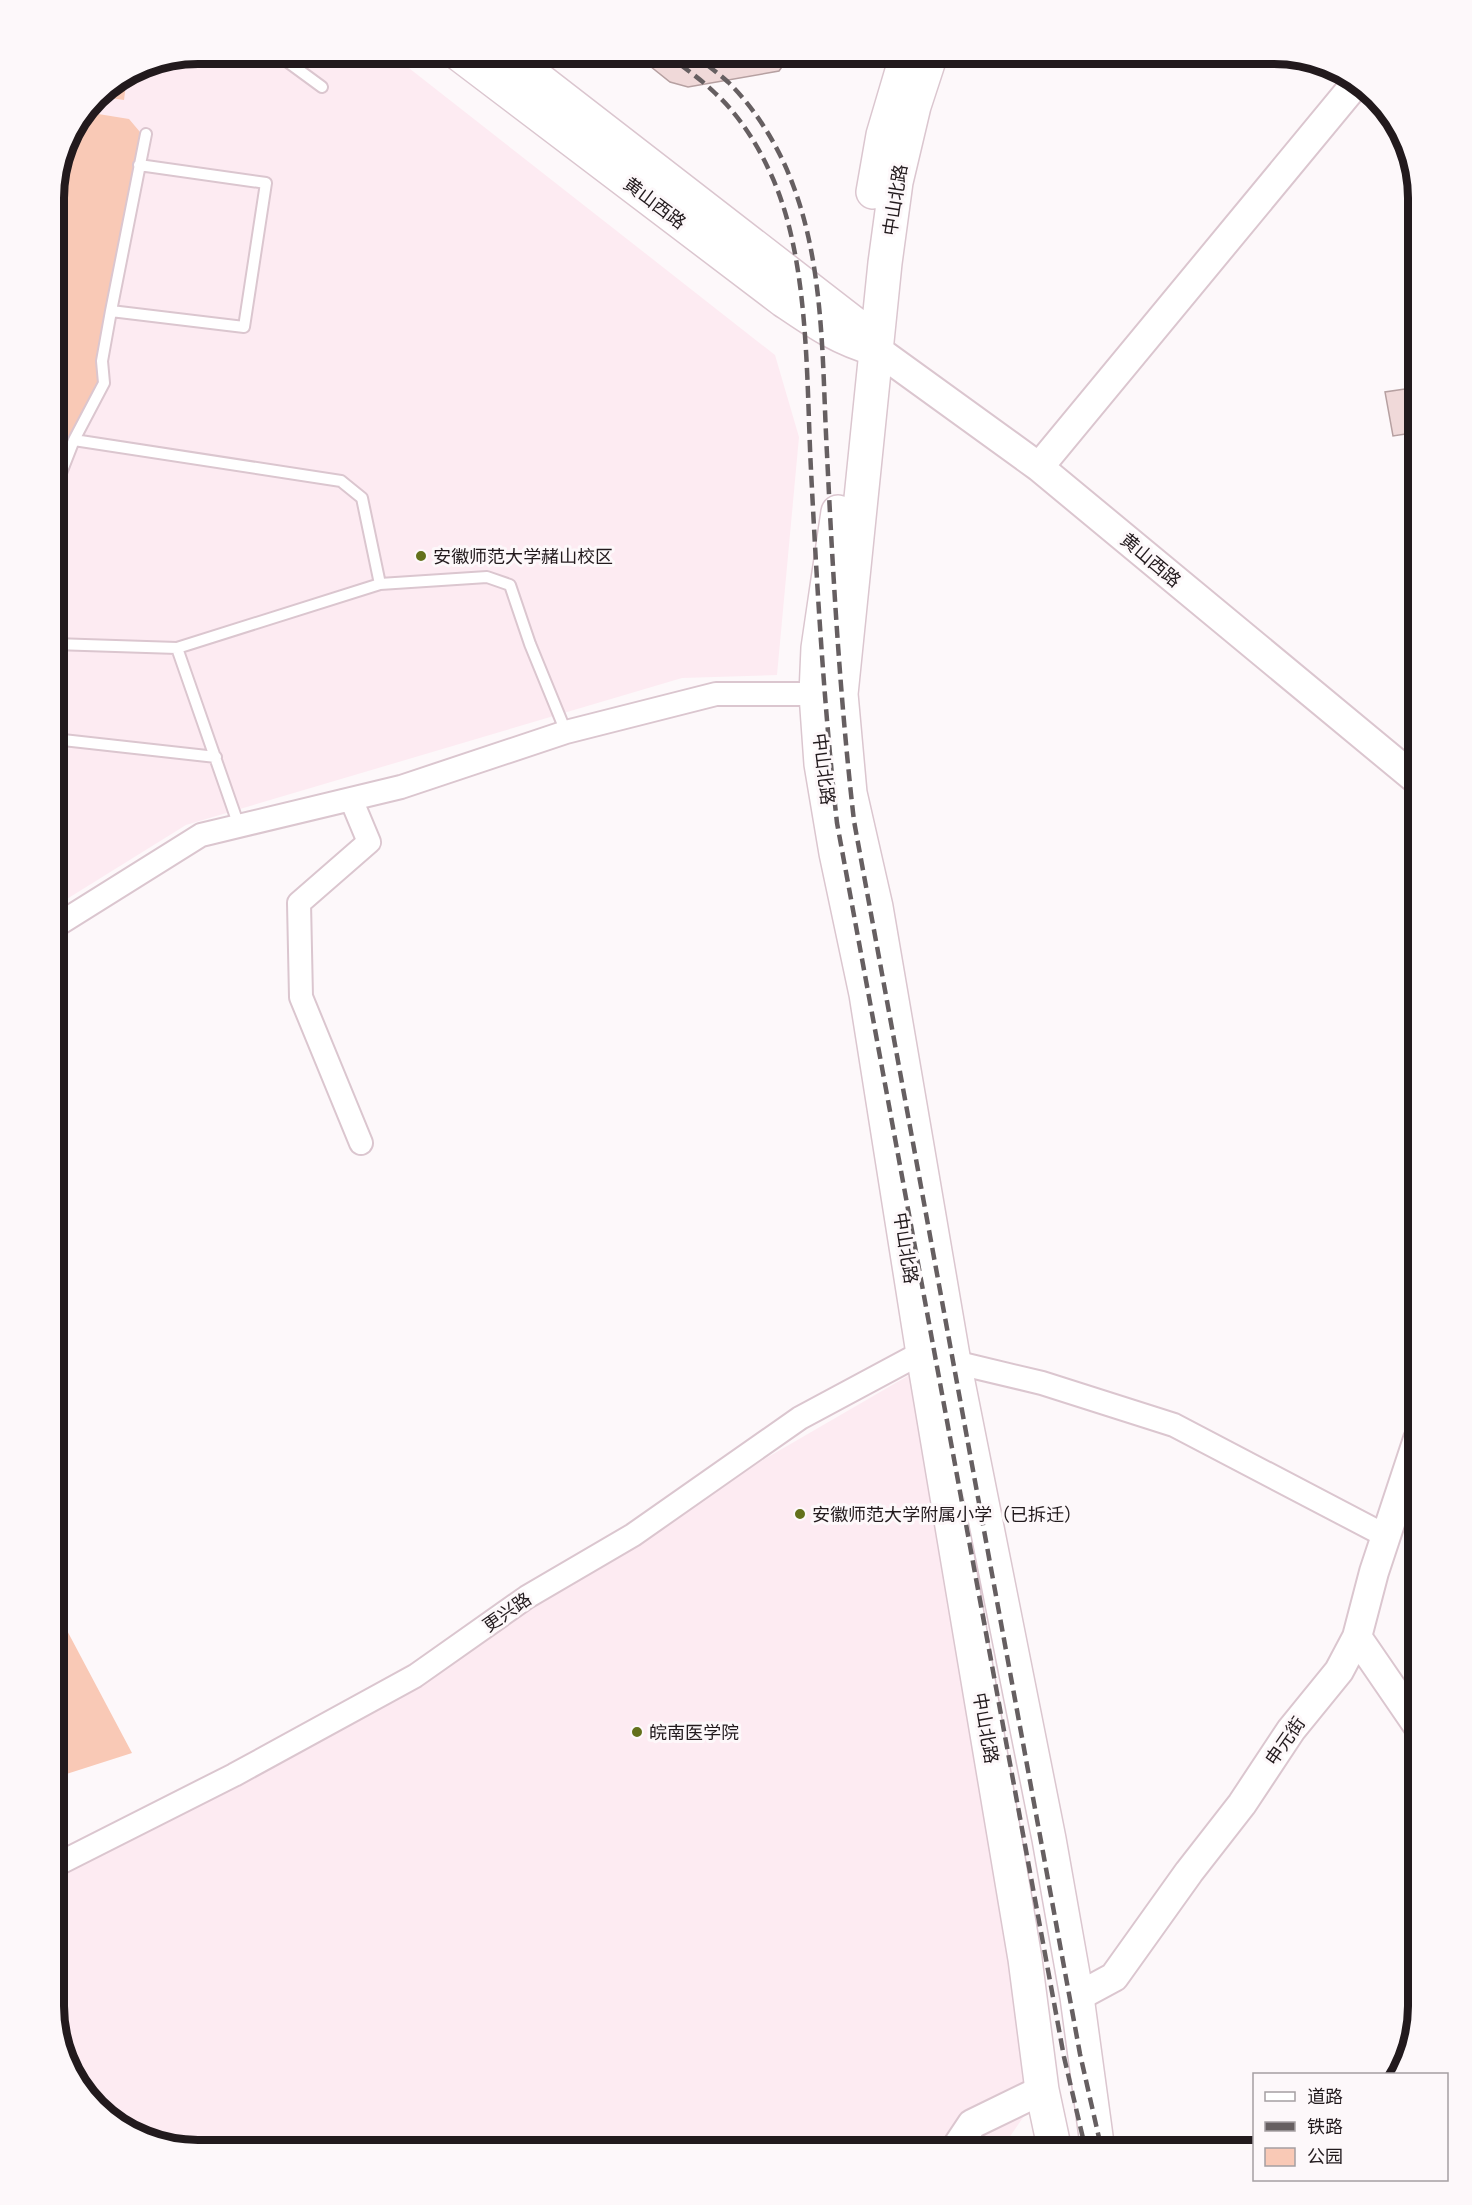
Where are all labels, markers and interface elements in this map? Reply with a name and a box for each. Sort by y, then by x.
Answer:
street label: 中山北路 [878,163,912,237]
street label: 黄山西路 [619,172,691,234]
street label: 黄山西路 [1116,528,1186,592]
place label: 安徽师范大学赭山校区 [433,545,613,568]
marker: 安徽师范大学赭山校区 [414,549,428,563]
street label: 中山北路 [808,732,840,806]
street label: 中山北路 [889,1211,923,1285]
place label: 安徽师范大学附属小学（已拆迁） [812,1503,1082,1526]
marker: 安徽师范大学附属小学（已拆迁） [793,1507,807,1521]
street label: 更兴路 [478,1587,536,1637]
street label: 中山北路 [968,1691,1004,1765]
street label: 申元街 [1260,1712,1310,1770]
place label: 皖南医学院 [649,1721,739,1744]
marker: 皖南医学院 [630,1725,644,1739]
legend [1253,2073,1448,2181]
text: 道路 [1307,2085,1343,2108]
text: 铁路 [1307,2115,1343,2138]
text: 公园 [1307,2145,1343,2168]

